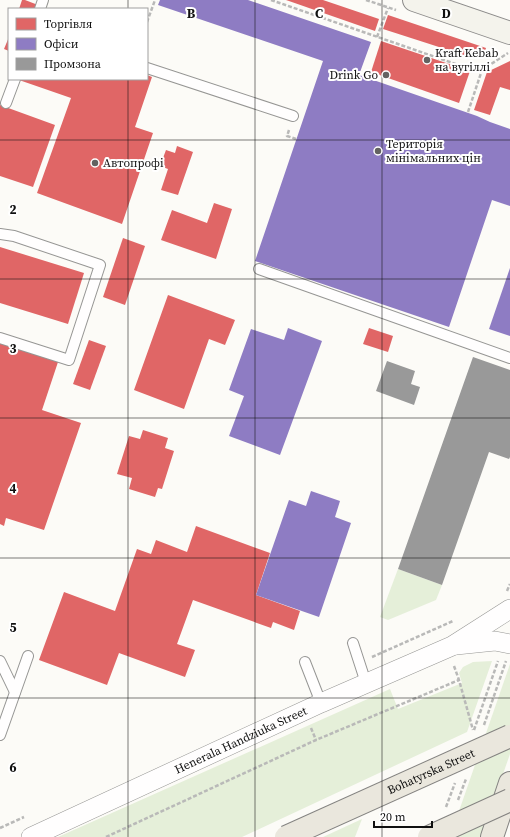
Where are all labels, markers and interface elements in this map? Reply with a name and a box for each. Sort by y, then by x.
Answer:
text: B [187,5,196,22]
text: C [315,5,323,22]
text: D [441,5,451,22]
legend [8,8,148,80]
text: Торгівля [44,16,92,32]
text: Офіси [44,36,79,52]
place label: Kraft Kebab на вугіллі [435,45,498,75]
marker: Kraft Kebab на вугіллі [422,55,432,65]
text: Промзона [44,56,102,72]
place label: Drink Go [329,67,378,83]
marker: Drink Go [381,70,391,80]
place label: Територія мінімальних цін [386,136,481,166]
marker: Територія мінімальних цін [373,146,383,156]
place label: Автопрофі [103,155,164,171]
marker: Автопрофі [90,158,100,168]
text: 2 [9,201,17,218]
text: 3 [9,340,17,357]
text: 4 [9,480,17,497]
text: 5 [9,619,17,636]
street label: Henerala Handziuka Street [172,703,310,778]
street label: Bohatyrska Street [385,745,477,798]
text: 6 [9,759,17,776]
scale bar [374,803,432,829]
text: 20 m [380,809,406,825]

